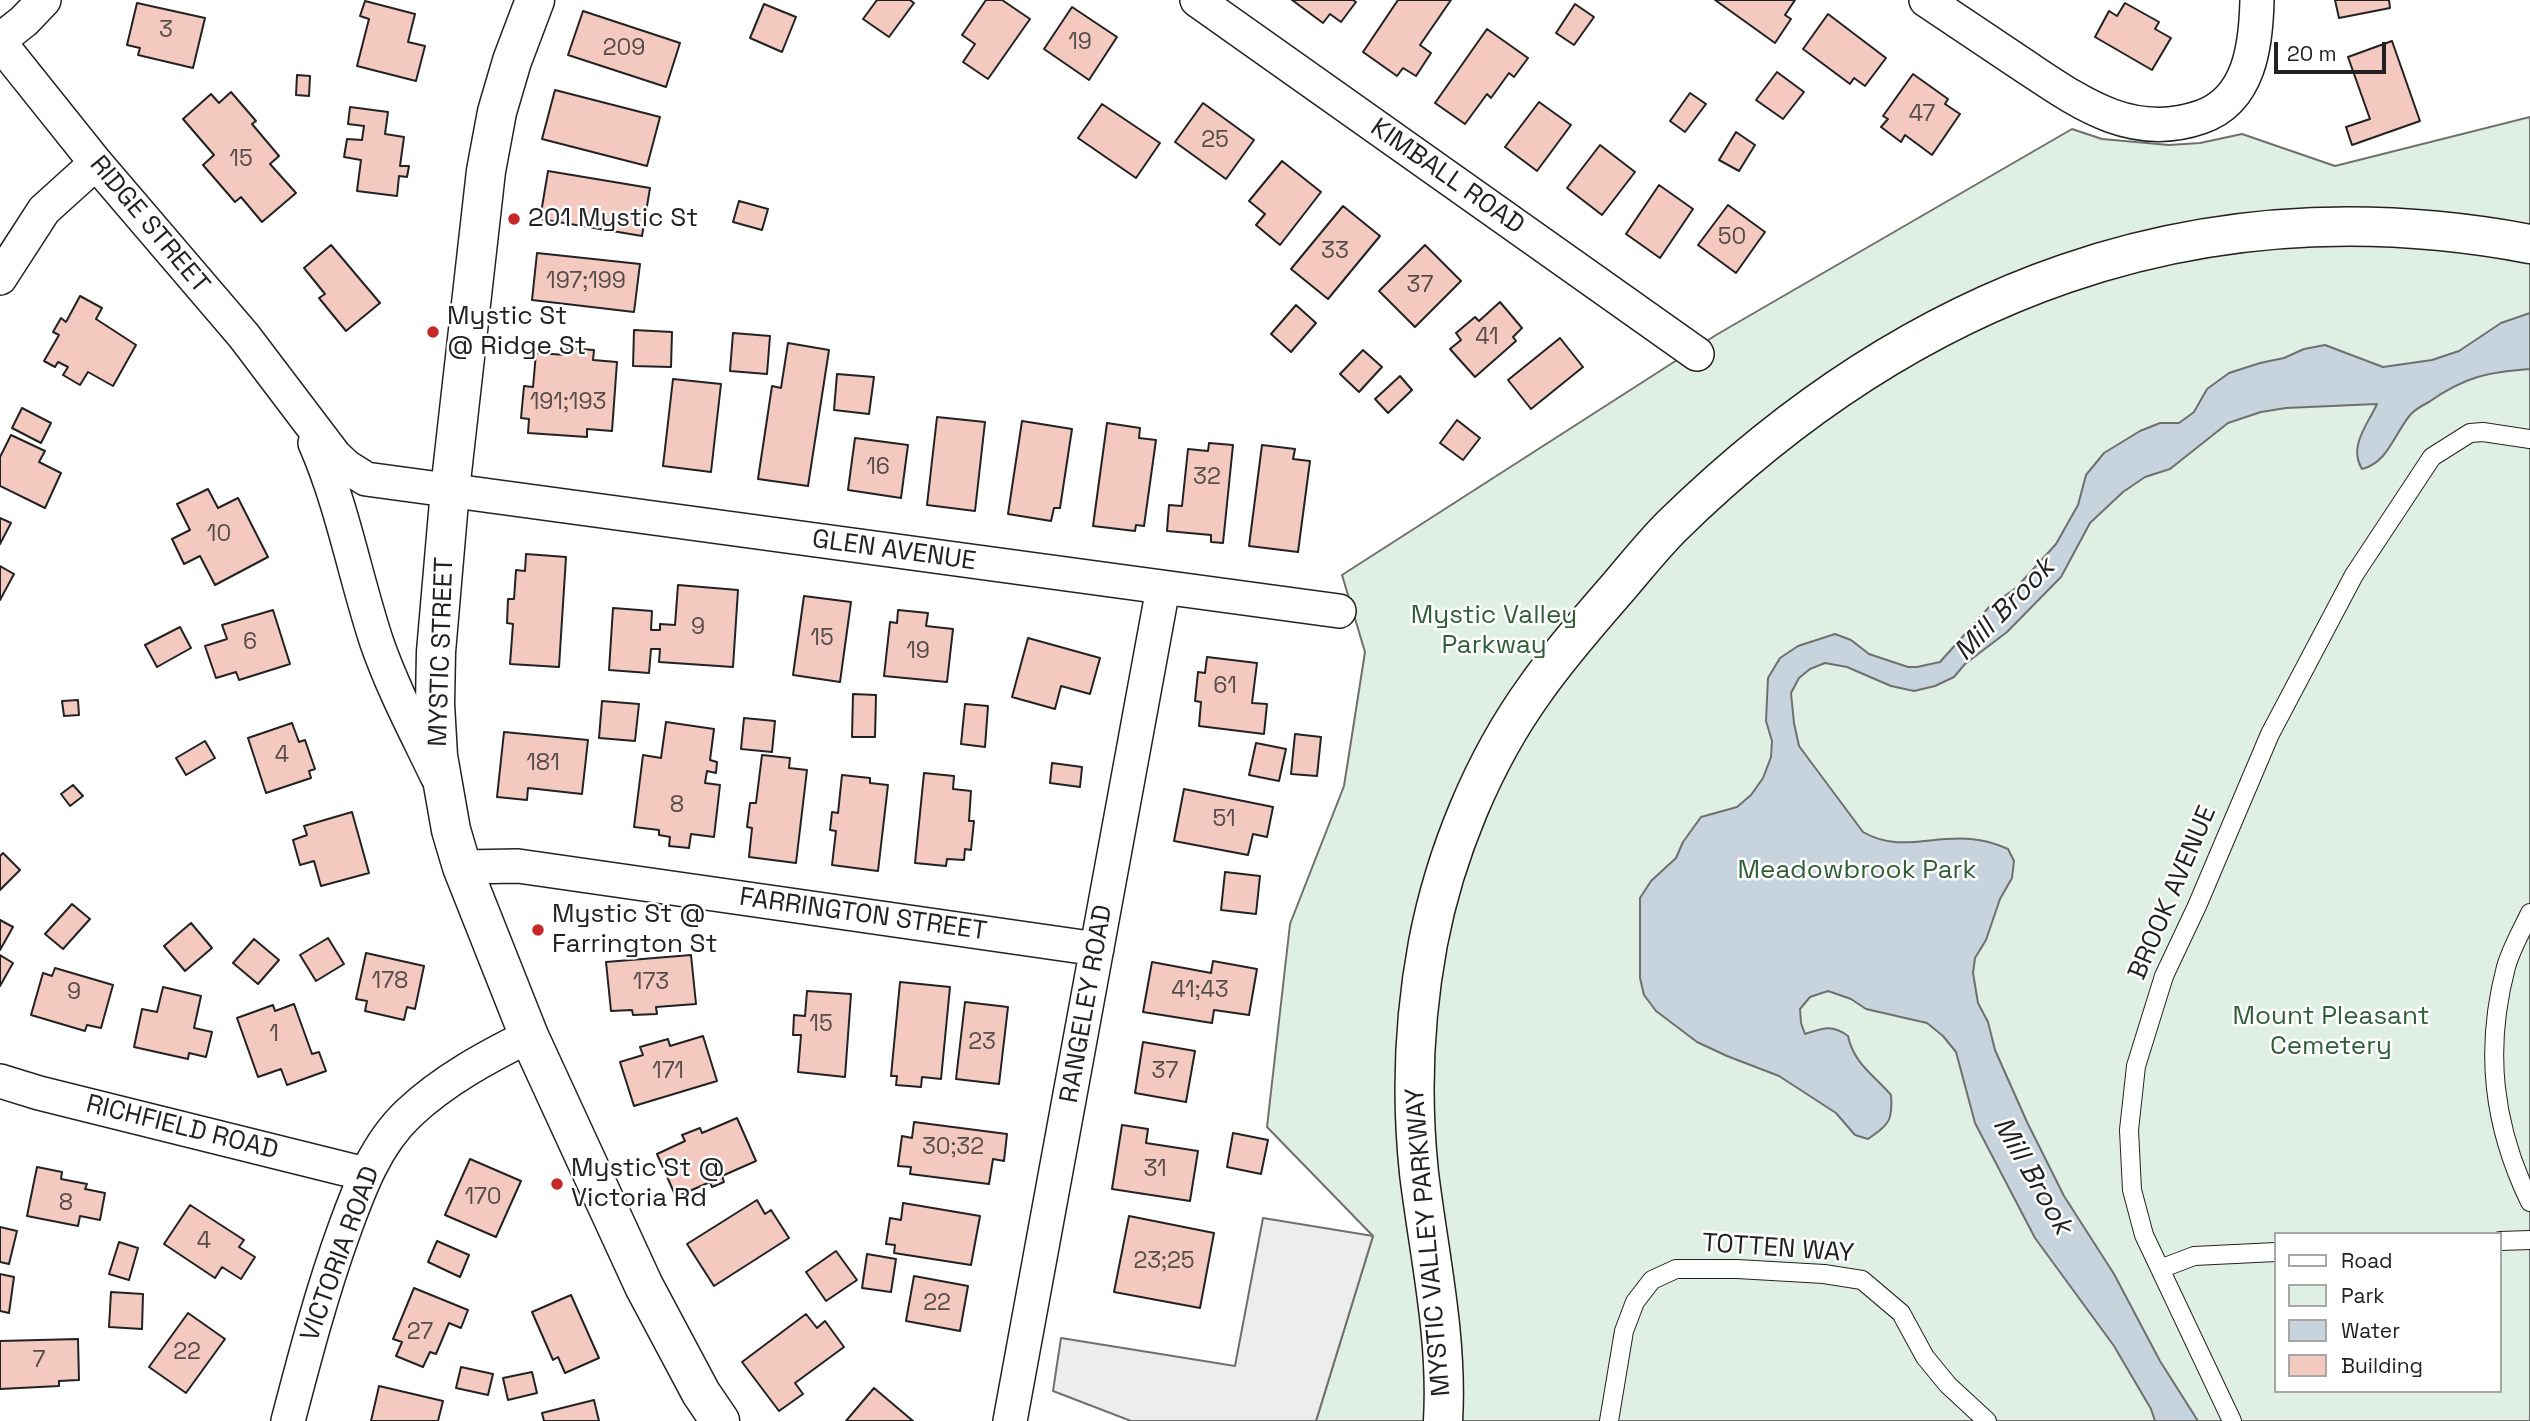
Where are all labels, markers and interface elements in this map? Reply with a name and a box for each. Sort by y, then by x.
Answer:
house number: 3 [159,17,173,45]
scale bar [2278,28,2390,72]
house number: 19 [1068,29,1092,57]
house number: 209 [603,35,645,63]
text: 20 m [2287,40,2337,67]
house number: 47 [1909,101,1935,129]
street label: KIMBALL ROAD [1364,112,1530,242]
house number: 25 [1201,127,1229,155]
house number: 15 [229,146,253,174]
street label: RIDGE STREET [82,150,216,300]
place label: 201 Mystic St [528,203,698,235]
marker: 201 Mystic St [506,211,522,227]
house number: 50 [1718,224,1746,252]
house number: 33 [1321,238,1349,266]
house number: 197;199 [546,268,626,296]
house number: 37 [1407,272,1433,300]
place label: Mystic St @ Ridge St [447,301,587,362]
marker: Mystic St @ Ridge St [425,324,441,340]
house number: 41 [1475,324,1499,352]
house number: 191;193 [530,389,606,417]
house number: 16 [866,454,890,482]
house number: 32 [1193,464,1221,492]
house number: 10 [207,521,231,549]
street label: GLEN AVENUE [810,524,978,578]
water label: Mill Brook [1948,551,2062,669]
street label: MYSTIC STREET [423,557,461,747]
park label: Mystic Valley Parkway [1411,600,1577,662]
house number: 9 [691,614,705,642]
house number: 15 [810,625,834,653]
house number: 6 [243,629,257,657]
house number: 19 [906,638,930,666]
house number: 61 [1213,673,1237,701]
house number: 4 [275,742,289,770]
house number: 181 [526,750,560,778]
house number: 8 [670,792,684,820]
street label: BROOK AVENUE [2122,801,2224,985]
house number: 51 [1212,806,1236,834]
park label: Meadowbrook Park [1738,855,1976,887]
street label: FARRINGTON STREET [737,882,989,948]
place label: Mystic St @ Farrington St [552,899,717,960]
street label: RANGELEY ROAD [1054,903,1120,1105]
marker: Mystic St @ Farrington St [530,922,546,938]
house number: 178 [372,968,408,996]
house number: 173 [633,969,669,997]
house number: 41;43 [1171,977,1229,1005]
house number: 9 [67,979,81,1007]
park label: Mount Pleasant Cemetery [2232,1001,2430,1062]
house number: 15 [809,1011,833,1039]
house number: 1 [269,1021,279,1049]
house number: 23 [968,1029,996,1057]
house number: 171 [652,1058,684,1086]
house number: 37 [1152,1058,1178,1086]
street label: MYSTIC VALLEY PARKWAY [1400,1086,1458,1398]
street label: RICHFIELD ROAD [83,1089,281,1167]
water label: Mill Brook [1985,1111,2079,1241]
house number: 30;32 [922,1134,984,1162]
place label: Mystic St @ Victoria Rd [571,1153,725,1214]
house number: 31 [1143,1156,1167,1184]
street label: VICTORIA ROAD [295,1162,387,1346]
marker: Mystic St @ Victoria Rd [549,1176,565,1192]
house number: 170 [464,1184,502,1212]
house number: 8 [59,1190,73,1218]
house number: 4 [197,1228,211,1256]
street label: TOTTEN WAY [1701,1228,1855,1270]
legend [2274,1232,2502,1393]
text: Road [2341,1247,2393,1274]
house number: 23;25 [1133,1248,1195,1276]
text: Park [2341,1282,2385,1309]
house number: 22 [923,1290,951,1318]
text: Water [2341,1317,2400,1344]
house number: 27 [407,1319,433,1347]
house number: 22 [173,1339,201,1367]
house number: 7 [33,1347,45,1375]
text: Building [2341,1352,2423,1379]

